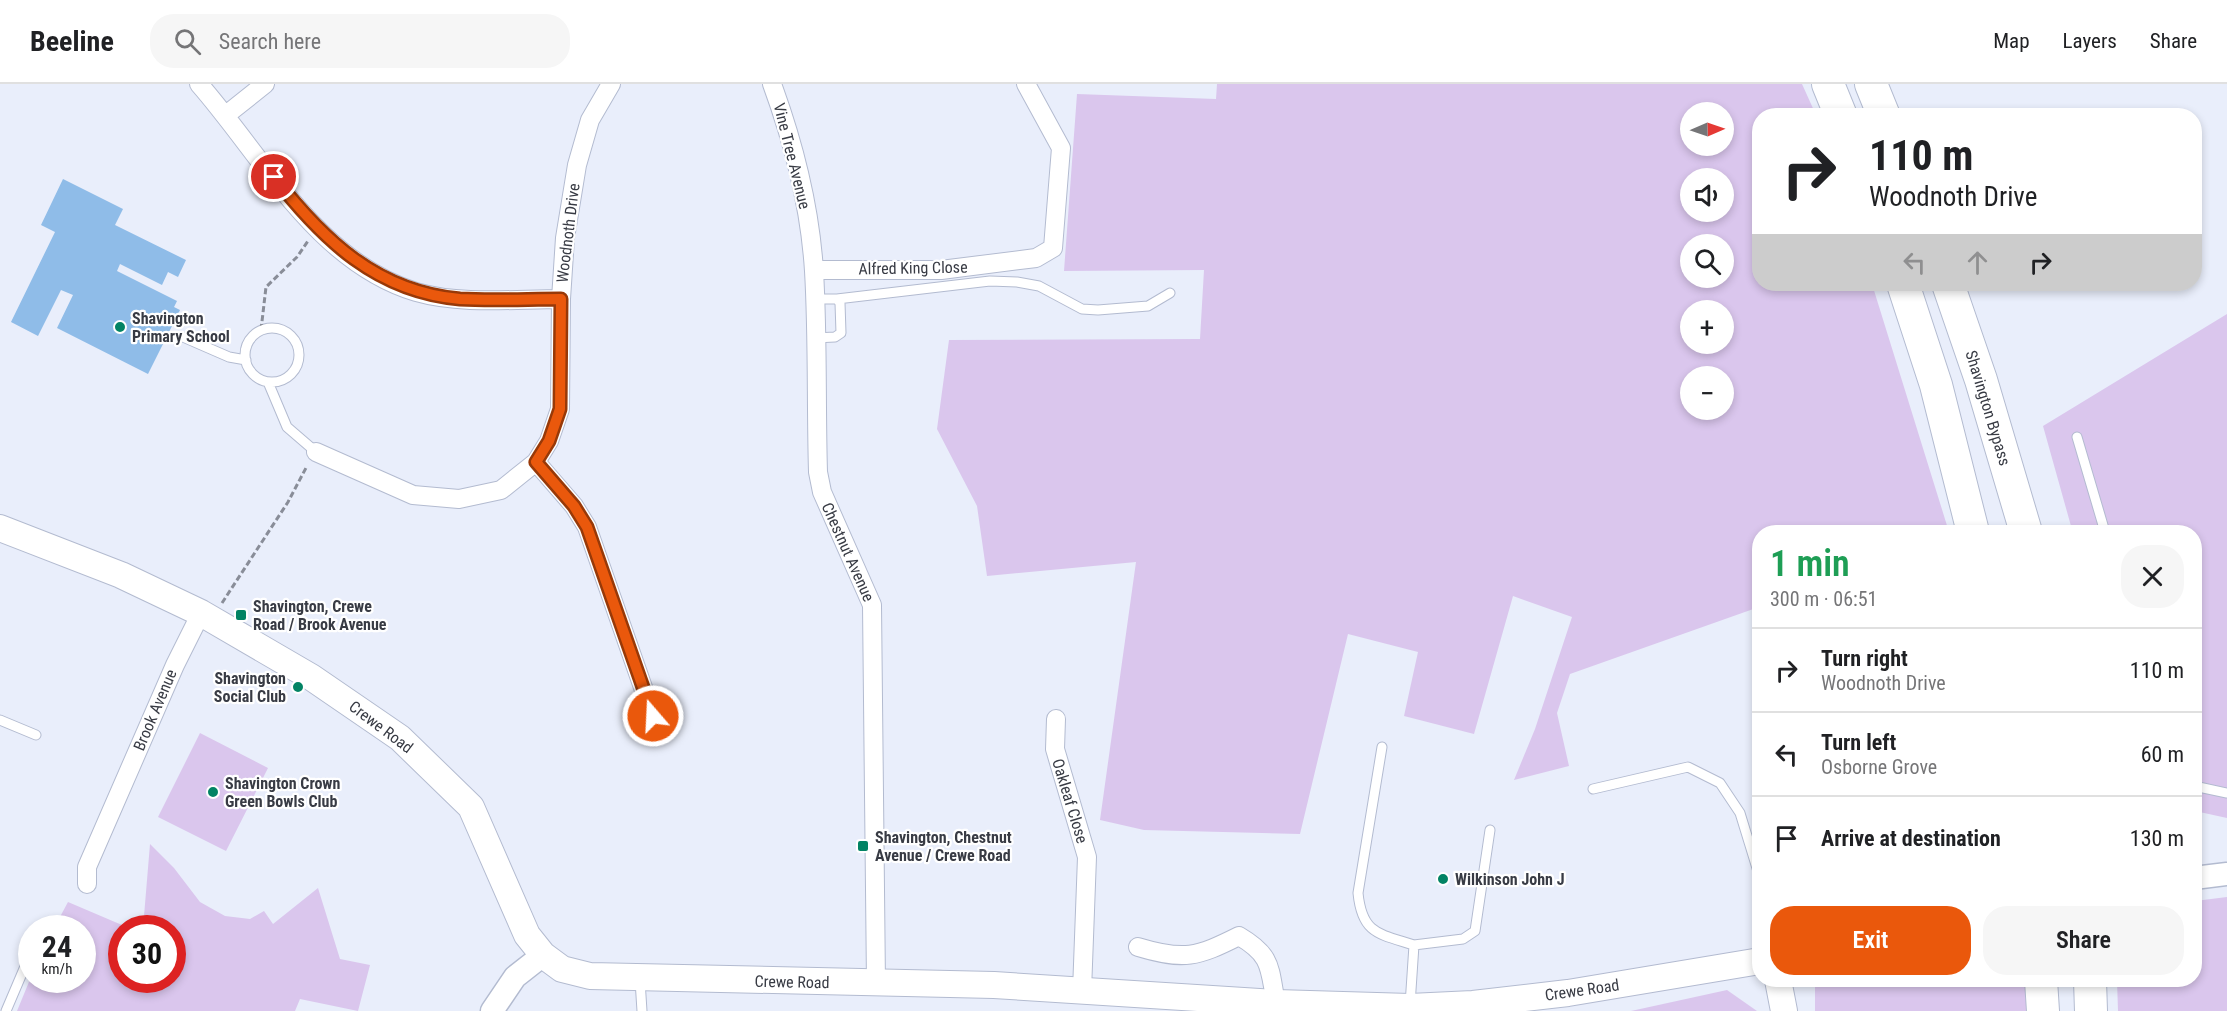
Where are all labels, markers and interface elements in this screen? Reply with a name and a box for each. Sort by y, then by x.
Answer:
search box [150,14,570,68]
text: Beeline [30,25,114,58]
icon: search [171,25,204,58]
text: Search here [219,29,321,54]
text: Map [1993,29,2030,53]
text: Layers [2063,29,2117,53]
text: Share [2150,29,2197,53]
street label: Vine Tree Avenue [770,101,814,211]
north arrow [1680,102,1734,156]
map controls [1680,102,1734,420]
text: 110 m [1869,131,1974,180]
icon: right [1770,132,1848,210]
pin [248,151,299,202]
icon: arrive [257,160,290,193]
button: sound [1680,168,1734,222]
text: Woodnoth Drive [1869,181,2037,213]
street label: Woodnoth Drive [552,182,584,284]
button: search [1680,234,1734,288]
icon: left [1898,246,1931,279]
icon: ahead [1961,246,1994,279]
icon: right [2024,246,2057,279]
street label: Alfred King Close [858,258,968,278]
button: + [1680,300,1734,354]
place label: Shavington Primary School [132,309,230,346]
marker: Shavington Primary School [113,320,127,334]
street label: Shavington Bypass [1961,348,2015,468]
button: − [1680,366,1734,420]
street label: Chestnut Avenue [818,500,878,604]
text: 1 min [1770,543,1850,585]
button: close [2121,545,2184,608]
text: 300 m · 06:51 [1770,587,1877,611]
place label: Shavington, Crewe Road / Brook Avenue [253,597,387,634]
marker: Shavington, Crewe Road / Brook Avenue [234,608,248,622]
text: Turn right [1821,646,1908,671]
icon: right [1770,654,1803,687]
text: 110 m [2130,658,2184,683]
street label: Brook Avenue [129,666,181,754]
place label: Shavington Social Club [214,669,286,706]
text: Woodnoth Drive [1821,671,1946,695]
marker: Shavington Social Club [291,680,305,694]
position arrow [621,684,685,748]
street label: Crewe Road [345,697,417,757]
text: Turn left [1821,730,1896,755]
icon: left [1770,738,1803,771]
text: 60 m [2141,742,2184,767]
text: Osborne Grove [1821,755,1937,779]
street label: Oakleaf Close [1048,756,1092,846]
place label: Shavington Crown Green Bowls Club [225,774,340,811]
marker: Shavington Crown Green Bowls Club [206,785,220,799]
icon: arrive [1770,822,1803,855]
text: Arrive at destination [1821,826,2001,851]
text: 130 m [2130,826,2184,851]
place label: Shavington, Chestnut Avenue / Crewe Road [875,828,1012,865]
marker: Shavington, Chestnut Avenue / Crewe Road [856,839,870,853]
place label: Wilkinson John J [1455,870,1564,889]
marker: Wilkinson John J [1436,872,1450,886]
button: Exit [1770,906,1971,975]
button: Share [1983,906,2184,975]
speed limit sign: 30 [108,915,186,993]
text: 24 [42,929,72,964]
text: km/h [42,960,72,978]
street label: Crewe Road [754,972,830,992]
street label: Crewe Road [1544,975,1620,1005]

